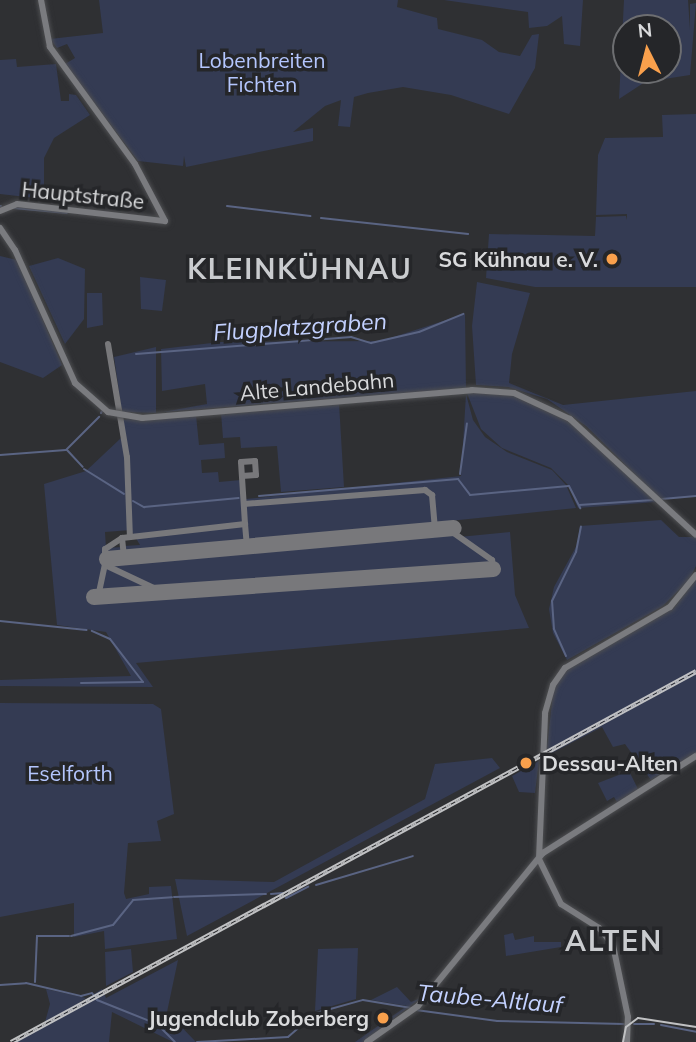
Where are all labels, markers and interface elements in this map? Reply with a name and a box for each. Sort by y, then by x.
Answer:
north arrow [612,14,682,84]
text: N [637,17,653,43]
park label: Lobenbreiten Fichten [198,47,326,97]
street label: Hauptstraße [20,176,146,214]
place label: SG Kühnau e. V. [439,246,598,272]
marker: SG Kühnau e. V. [604,251,620,267]
district label: KLEINKÜHNAU [189,252,411,286]
water label: Flugplatzgraben [212,307,388,347]
street label: Alte Landebahn [239,367,395,405]
place label: Dessau-Alten [542,750,678,776]
marker: Dessau-Alten [516,753,536,773]
park label: Eselforth [27,760,113,786]
district label: ALTEN [566,924,662,958]
water label: Taube-Altlauf [416,979,564,1019]
place label: Jugendclub Zoberberg [148,1005,369,1031]
marker: Jugendclub Zoberberg [375,1010,391,1026]

